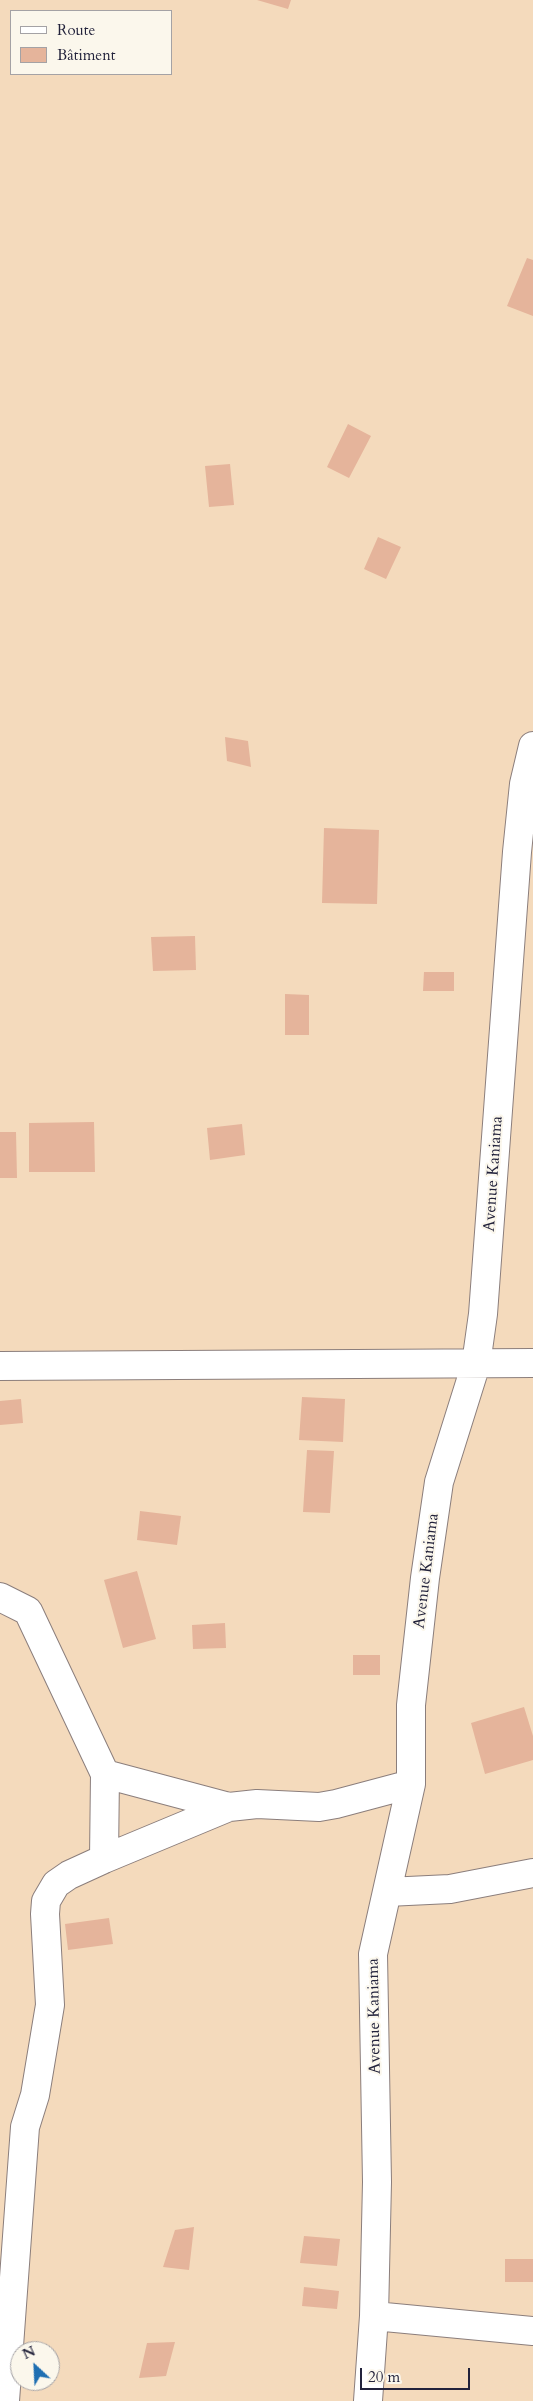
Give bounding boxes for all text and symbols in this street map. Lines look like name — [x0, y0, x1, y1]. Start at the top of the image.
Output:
legend — [10, 10, 172, 75]
text: Route — [57, 20, 95, 40]
text: Bâtiment — [57, 45, 115, 65]
street label: Avenue Kaniama — [480, 1115, 508, 1233]
street label: Avenue Kaniama — [410, 1512, 444, 1630]
street label: Avenue Kaniama — [364, 1958, 386, 2074]
north arrow — [10, 2341, 60, 2391]
text: N — [19, 2342, 38, 2364]
scale bar — [363, 2358, 473, 2390]
text: 20 m — [368, 2367, 400, 2387]

